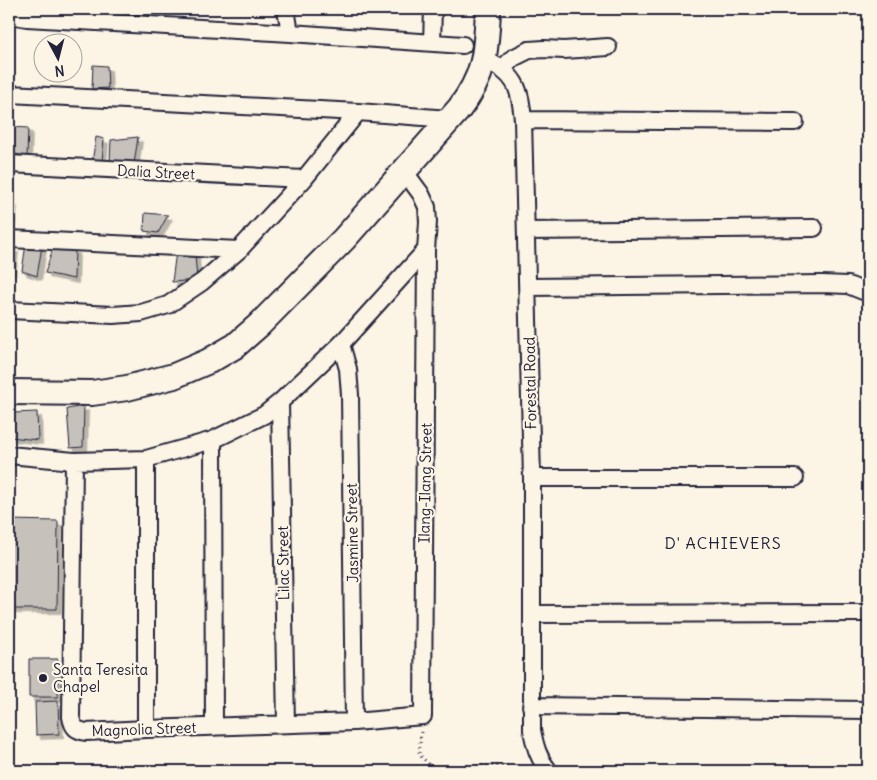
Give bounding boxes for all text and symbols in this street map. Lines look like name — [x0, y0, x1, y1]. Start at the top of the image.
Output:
north arrow — [32, 32, 82, 82]
text: N — [54, 61, 65, 80]
street label: Dalia Street — [117, 160, 195, 184]
street label: Forestal Road — [520, 336, 540, 429]
street label: Ilang-Ilang Street — [414, 423, 436, 543]
street label: Jasmine Street — [342, 483, 362, 583]
street label: Lilac Street — [273, 526, 293, 600]
district label: D' ACHIEVERS — [664, 533, 782, 553]
place label: Santa Teresita Chapel — [53, 660, 149, 696]
marker: Santa Teresita Chapel — [37, 672, 49, 684]
street label: Magnolia Street — [91, 718, 197, 740]

